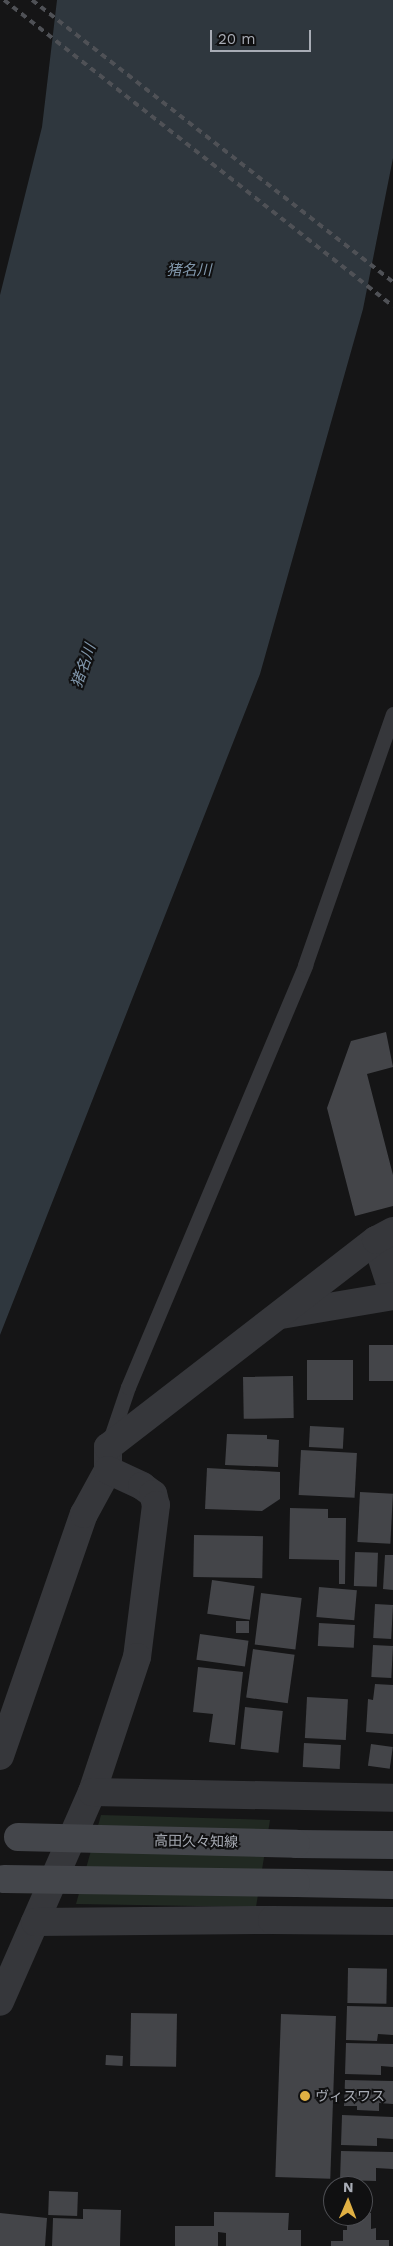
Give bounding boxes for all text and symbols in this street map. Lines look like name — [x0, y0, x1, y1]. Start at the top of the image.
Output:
scale bar — [213, 20, 314, 52]
text: 20 m — [218, 30, 256, 48]
water label: 猪名川 — [167, 262, 211, 280]
water label: 猪名川 — [68, 642, 100, 690]
street label: 高田久々知線 — [154, 1832, 238, 1850]
place label: ヴィスワス — [315, 2088, 385, 2104]
marker: ヴィスワス — [299, 2090, 311, 2102]
north arrow — [323, 2176, 373, 2226]
text: N — [343, 2179, 354, 2195]

